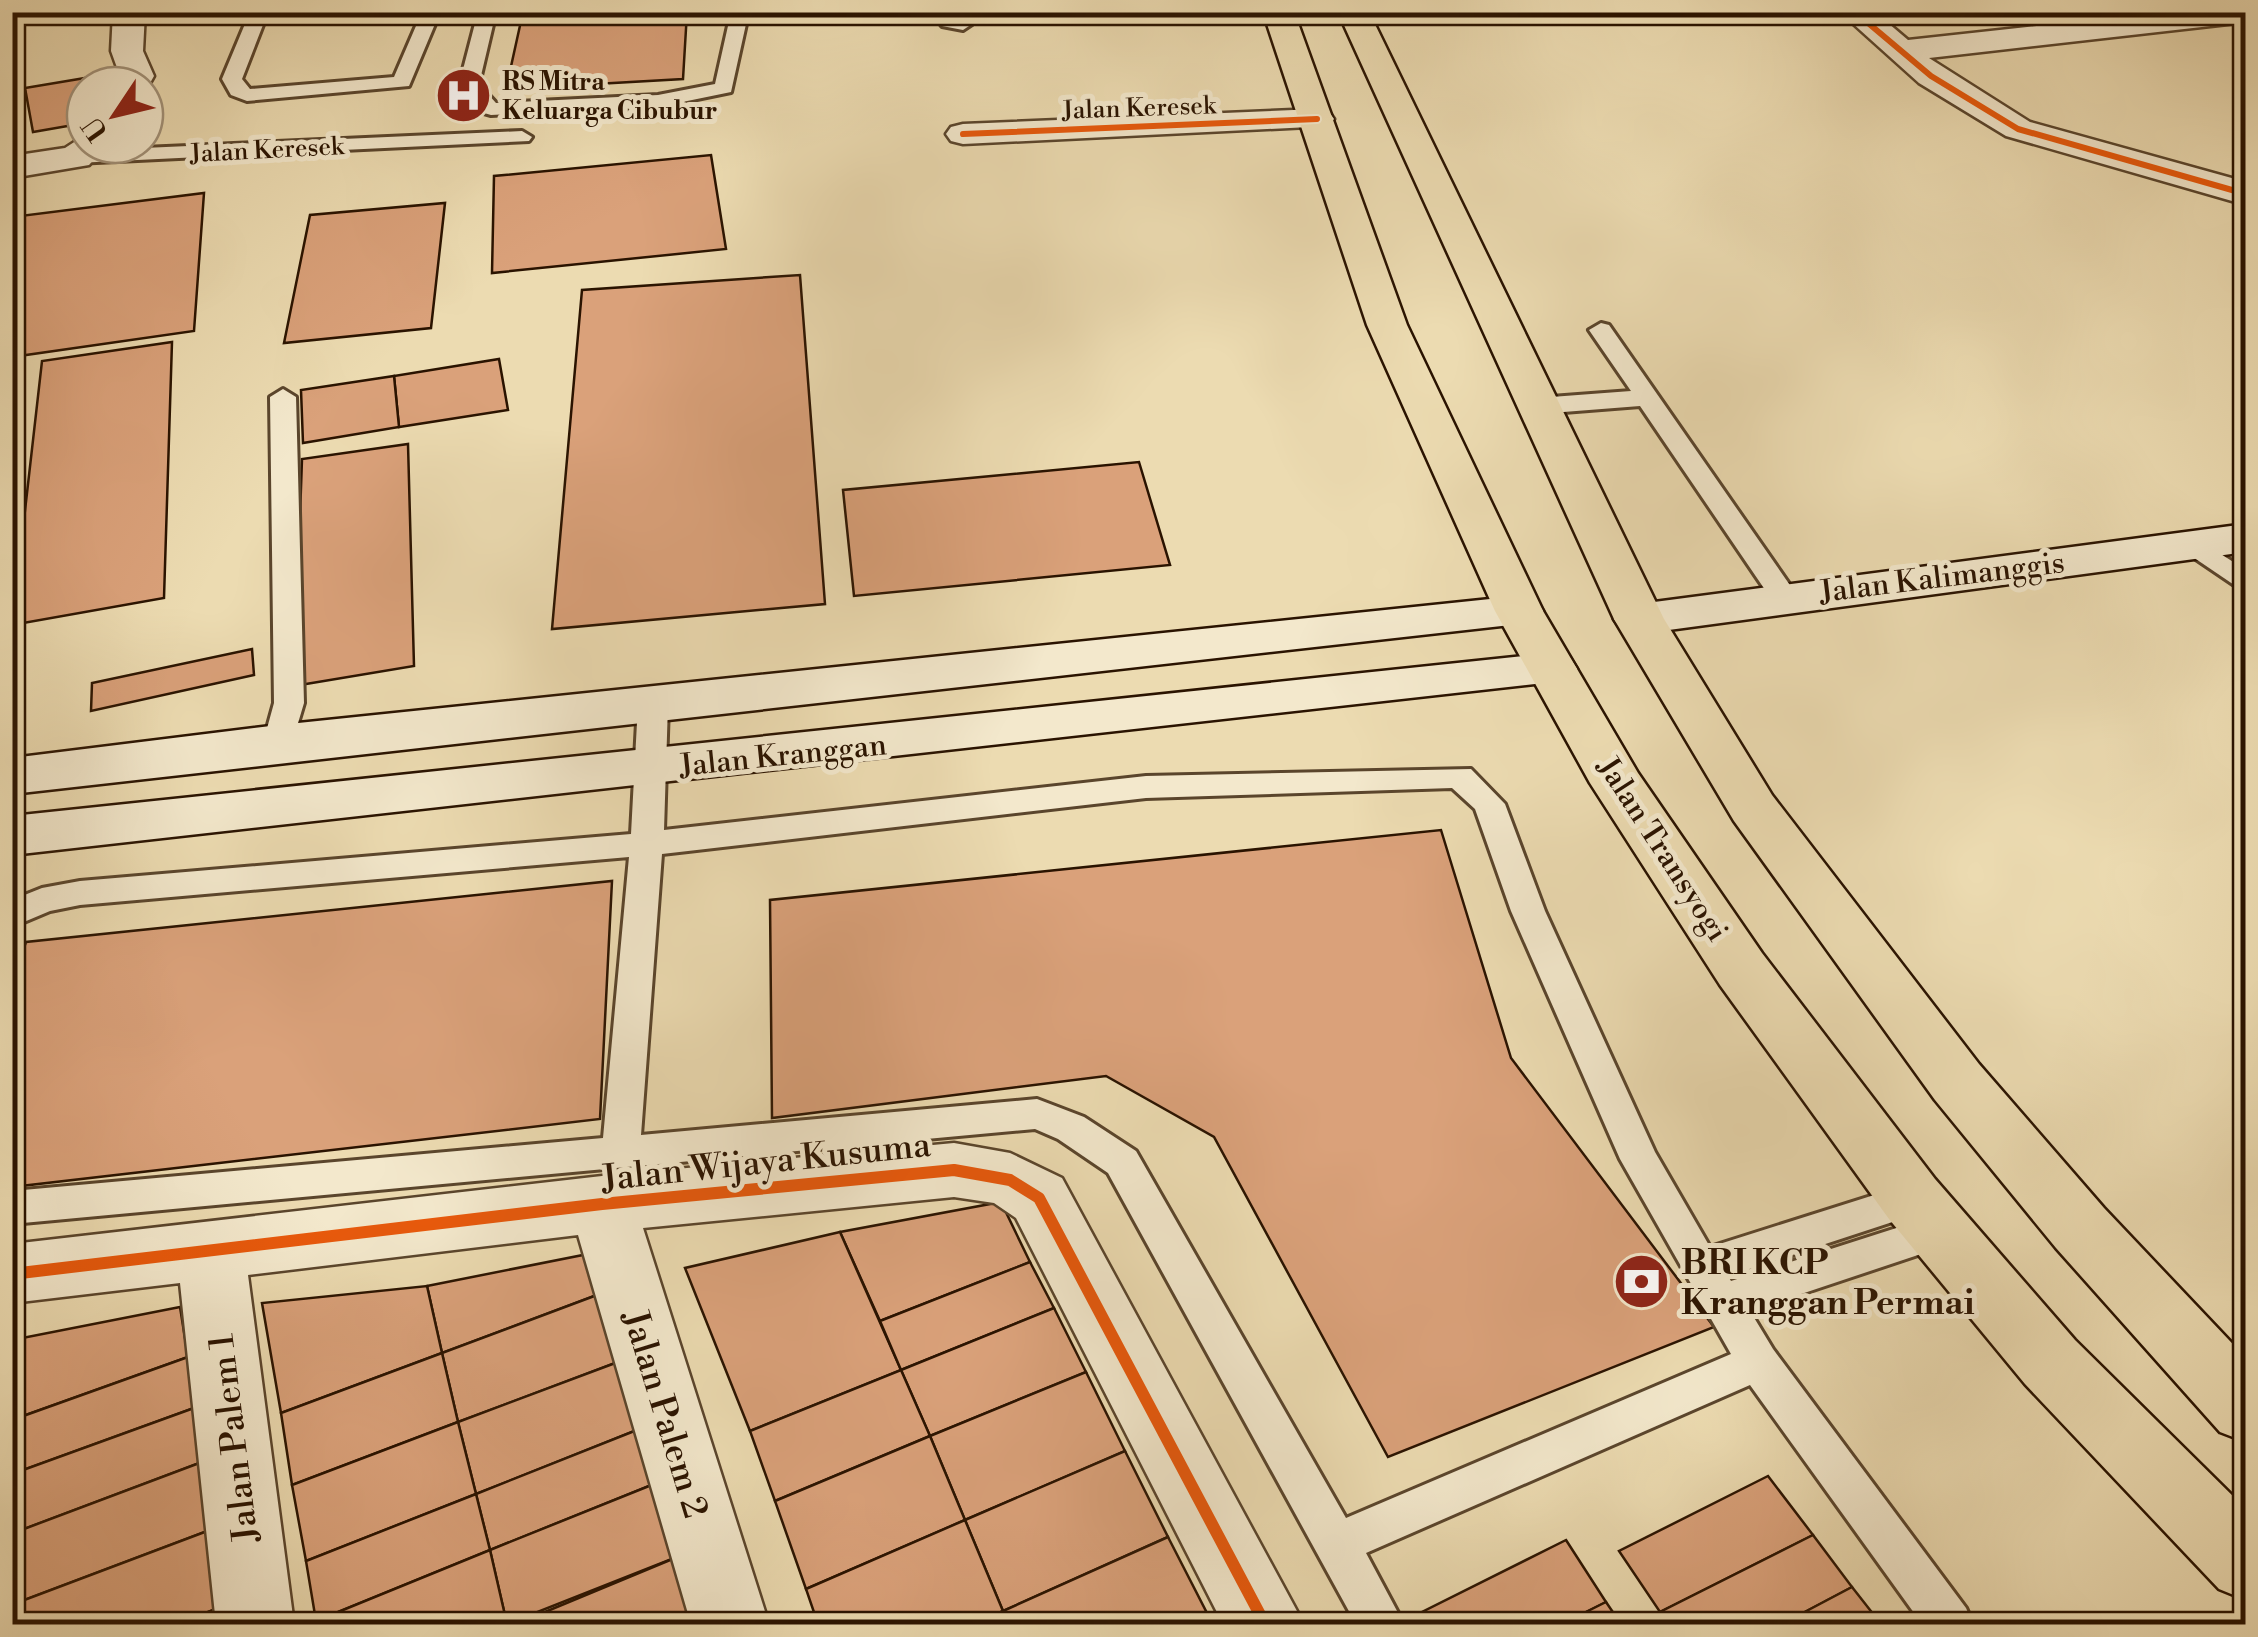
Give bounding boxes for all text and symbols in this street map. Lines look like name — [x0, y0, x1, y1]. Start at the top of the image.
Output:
north arrow — [65, 65, 165, 165]
hospital icon: RS Mitra Keluarga Cibubur — [433, 65, 493, 125]
place label: RS Mitra Keluarga Cibubur — [502, 67, 717, 127]
street label: Jalan Keresek — [1061, 90, 1218, 127]
text: U — [75, 109, 116, 147]
street label: Jalan Keresek — [188, 131, 347, 170]
street label: Jalan Kalimanggis — [1816, 544, 2067, 612]
street label: Jalan Kranggan — [677, 726, 889, 786]
street label: Jalan Transyogi — [1588, 750, 1736, 949]
street label: Jalan Wijaya Kusuma — [598, 1124, 933, 1201]
place label: BRI KCP Kranggan Permai — [1681, 1242, 1975, 1325]
bank icon: BRI KCP Kranggan Permai — [1612, 1252, 1672, 1312]
street label: Jalan Palem 2 — [612, 1304, 716, 1523]
street label: Jalan Palem 1 — [200, 1331, 269, 1546]

